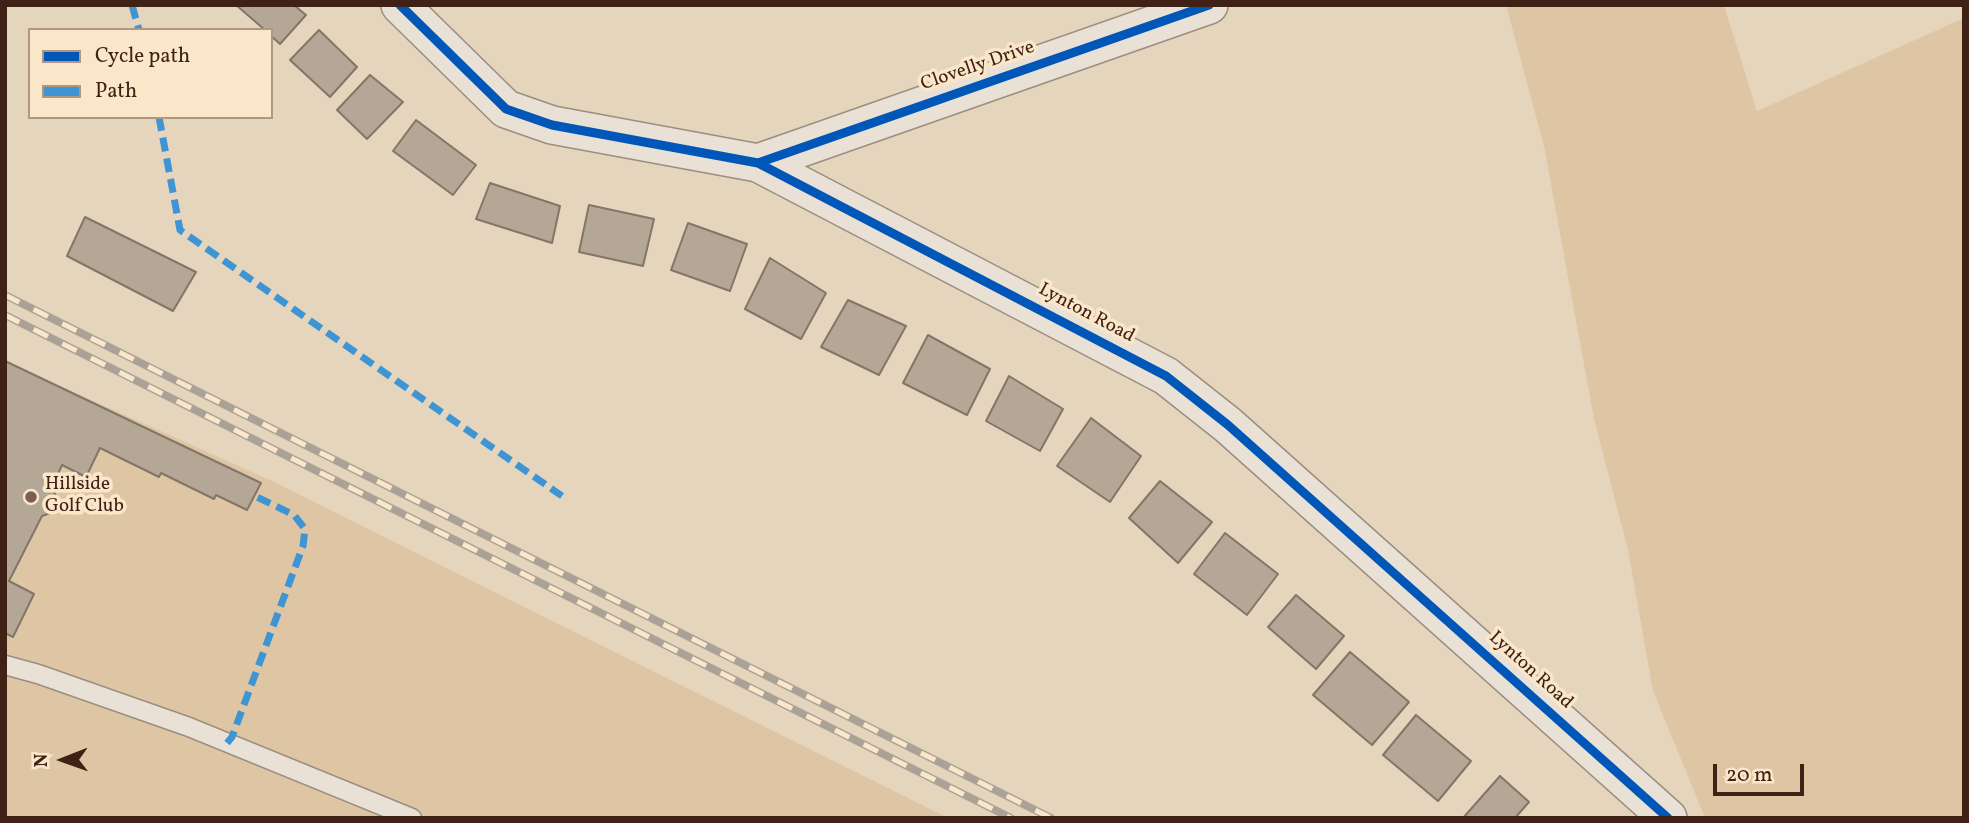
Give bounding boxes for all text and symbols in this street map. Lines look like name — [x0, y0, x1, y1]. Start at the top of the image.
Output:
legend — [28, 28, 273, 119]
street label: Clovelly Drive — [918, 37, 1038, 97]
text: Cycle path — [95, 42, 190, 71]
text: Path — [95, 77, 137, 106]
street label: Lynton Road — [1034, 279, 1138, 349]
place label: Hillside Golf Club — [45, 475, 124, 519]
marker: Hillside Golf Club — [23, 489, 39, 505]
street label: Lynton Road — [1483, 627, 1577, 715]
north arrow — [28, 725, 98, 795]
scale bar — [1717, 750, 1808, 794]
text: N — [29, 753, 55, 767]
text: 20 m — [1726, 761, 1772, 790]

